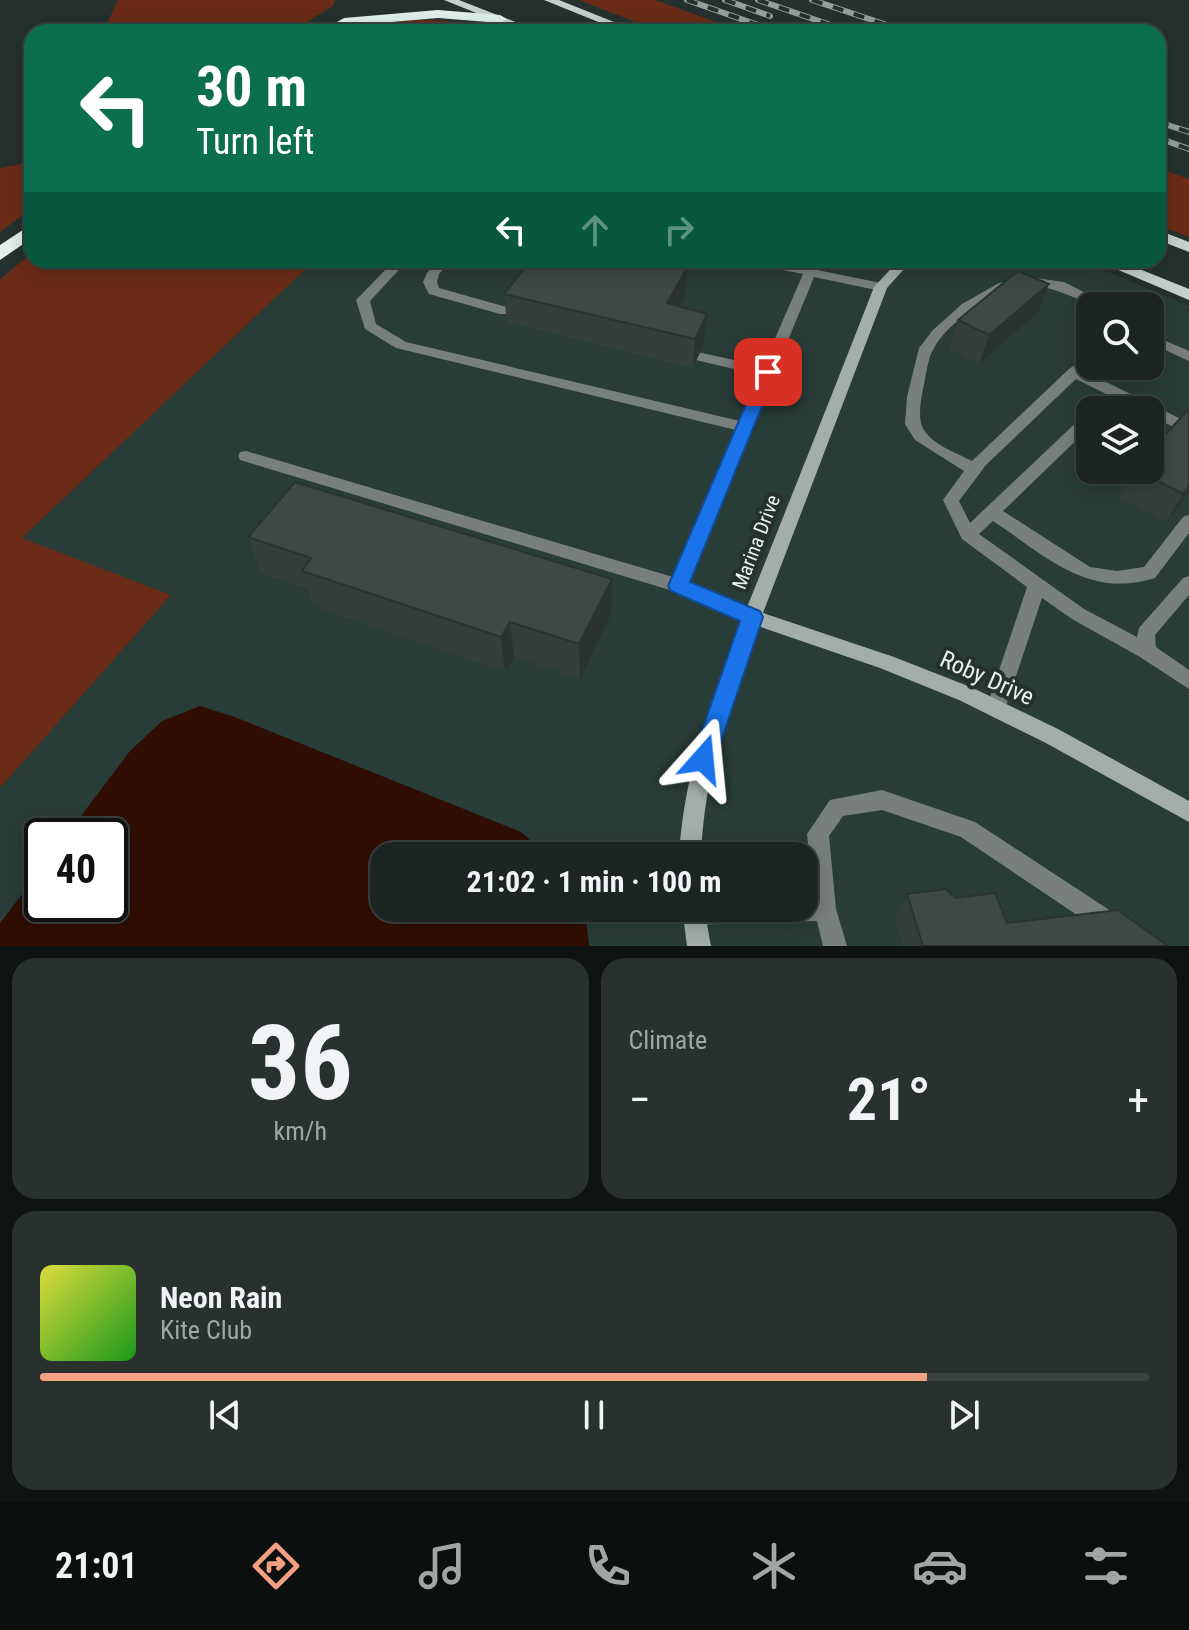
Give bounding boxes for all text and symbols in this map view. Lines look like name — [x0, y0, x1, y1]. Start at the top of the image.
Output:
text: 30 m — [196, 54, 307, 120]
icon: left — [64, 56, 168, 160]
text: Turn left — [196, 121, 314, 163]
icon: left — [489, 208, 533, 252]
icon: ahead — [573, 208, 617, 252]
icon: right — [657, 208, 701, 252]
map controls — [1076, 292, 1164, 484]
button: search — [1076, 292, 1164, 380]
pin — [734, 338, 802, 406]
icon: arrive — [746, 350, 790, 394]
button: layers — [1076, 396, 1164, 484]
street label: Marina Drive — [727, 491, 785, 593]
street label: Roby Drive — [936, 645, 1038, 711]
position arrow — [661, 717, 745, 801]
speed limit sign: 40 — [24, 818, 128, 922]
text: 21:02 · 1 min · 100 m — [467, 864, 721, 899]
text: 36 — [248, 1003, 353, 1124]
text: Climate — [629, 1025, 707, 1055]
text: 21° — [847, 1064, 931, 1135]
text: − — [629, 1074, 651, 1126]
text: + — [1127, 1074, 1149, 1126]
text: km/h — [274, 1116, 327, 1146]
text: Neon Rain — [160, 1280, 282, 1315]
text: Kite Club — [160, 1315, 252, 1345]
icon: previous — [203, 1393, 247, 1437]
icon: pause — [572, 1393, 616, 1437]
icon: next — [942, 1393, 986, 1437]
icon: directions — [248, 1538, 304, 1594]
icon: music — [414, 1538, 470, 1594]
icon: phone — [580, 1538, 636, 1594]
icon: climate — [746, 1538, 802, 1594]
icon: car — [912, 1538, 968, 1594]
icon: filters — [1078, 1538, 1134, 1594]
text: 21:01 — [55, 1545, 138, 1587]

